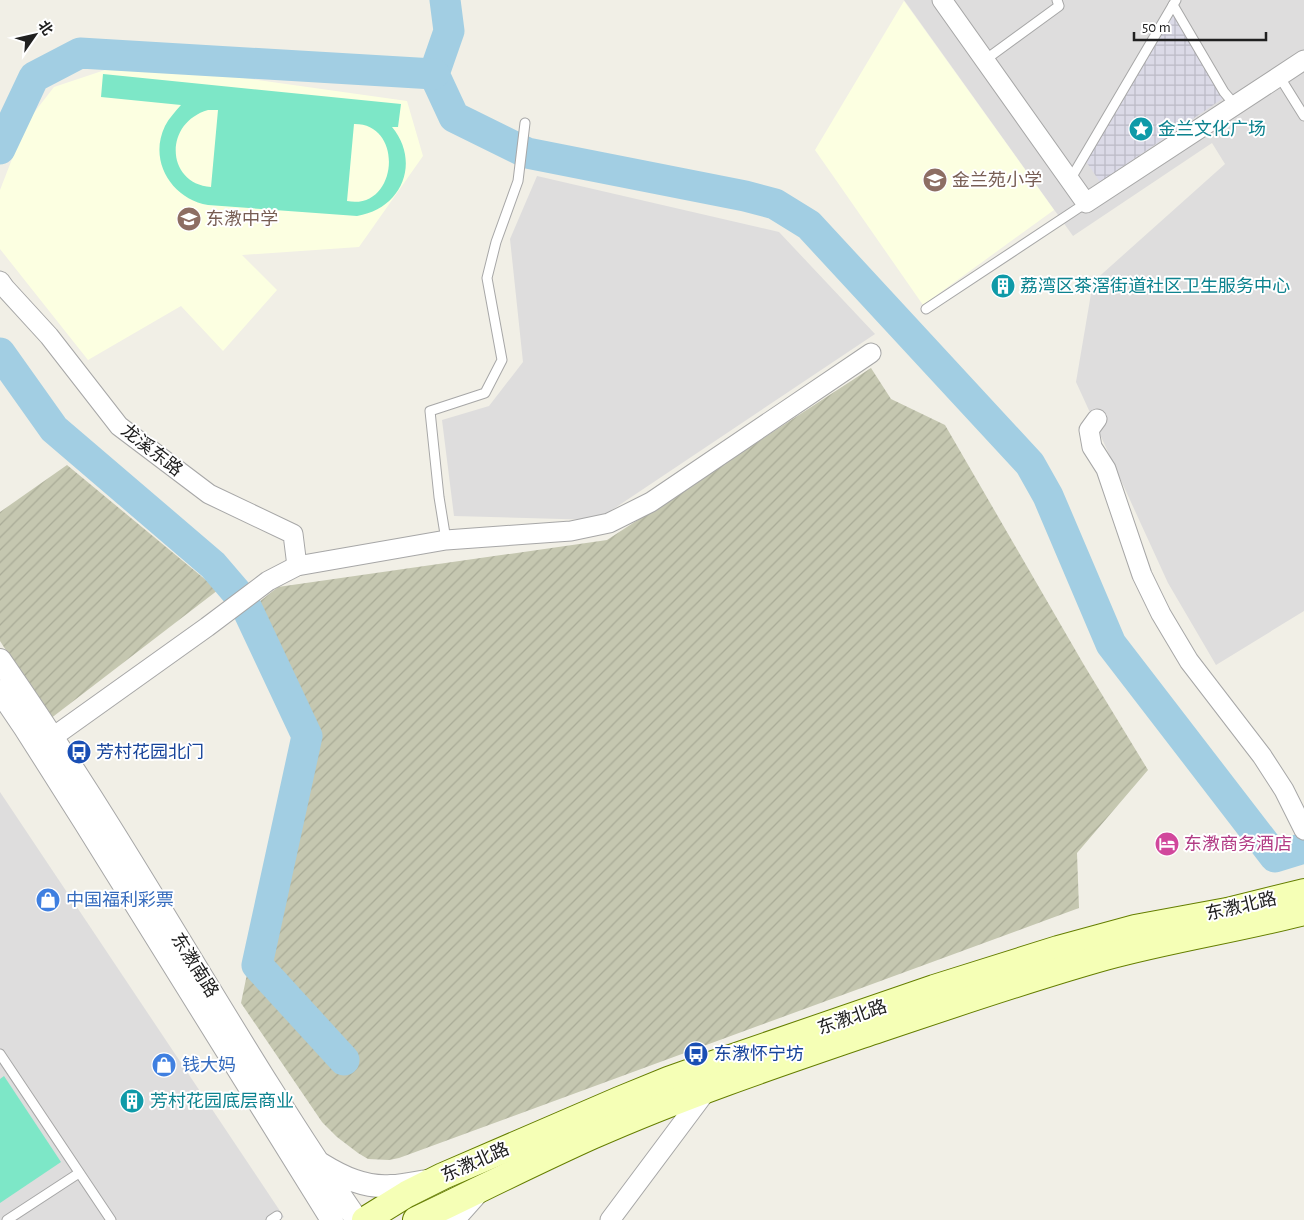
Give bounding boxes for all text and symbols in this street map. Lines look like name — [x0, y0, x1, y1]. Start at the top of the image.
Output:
north arrow — [10, 10, 60, 60]
scale bar — [1134, 10, 1266, 42]
text: 北 — [35, 18, 55, 38]
text: 50 m — [1142, 20, 1171, 35]
place icon: 金兰文化广场 — [1128, 116, 1154, 142]
place label: 金兰文化广场 — [1158, 119, 1266, 139]
school or university icon: 金兰苑小学 — [922, 167, 948, 193]
place label: 金兰苑小学 — [952, 170, 1042, 190]
school or university icon: 东漖中学 — [176, 206, 202, 232]
place label: 东漖中学 — [206, 209, 278, 229]
building icon: 荔湾区茶滘街道社区卫生服务中心 — [990, 273, 1016, 299]
place label: 荔湾区茶滘街道社区卫生服务中心 — [1020, 276, 1290, 296]
street label: 龙溪东路 — [117, 420, 187, 480]
bus stop icon: 芳村花园北门 — [66, 739, 92, 765]
place label: 芳村花园北门 — [96, 742, 204, 762]
hotel icon: 东漖商务酒店 — [1154, 831, 1180, 857]
place label: 东漖商务酒店 — [1184, 834, 1292, 854]
shop icon: 中国福利彩票 — [35, 887, 61, 913]
street label: 东漖北路 — [1204, 888, 1278, 924]
place label: 中国福利彩票 — [66, 890, 174, 910]
street label: 东漖南路 — [167, 929, 223, 1001]
street label: 东漖北路 — [815, 996, 889, 1038]
bus stop icon: 东漖怀宁坊 — [683, 1041, 709, 1067]
place label: 东漖怀宁坊 — [714, 1044, 804, 1064]
shop icon: 钱大妈 — [151, 1052, 177, 1078]
place label: 钱大妈 — [182, 1055, 236, 1075]
building icon: 芳村花园底层商业 — [119, 1088, 145, 1114]
place label: 芳村花园底层商业 — [150, 1091, 294, 1111]
street label: 东漖北路 — [438, 1138, 512, 1186]

